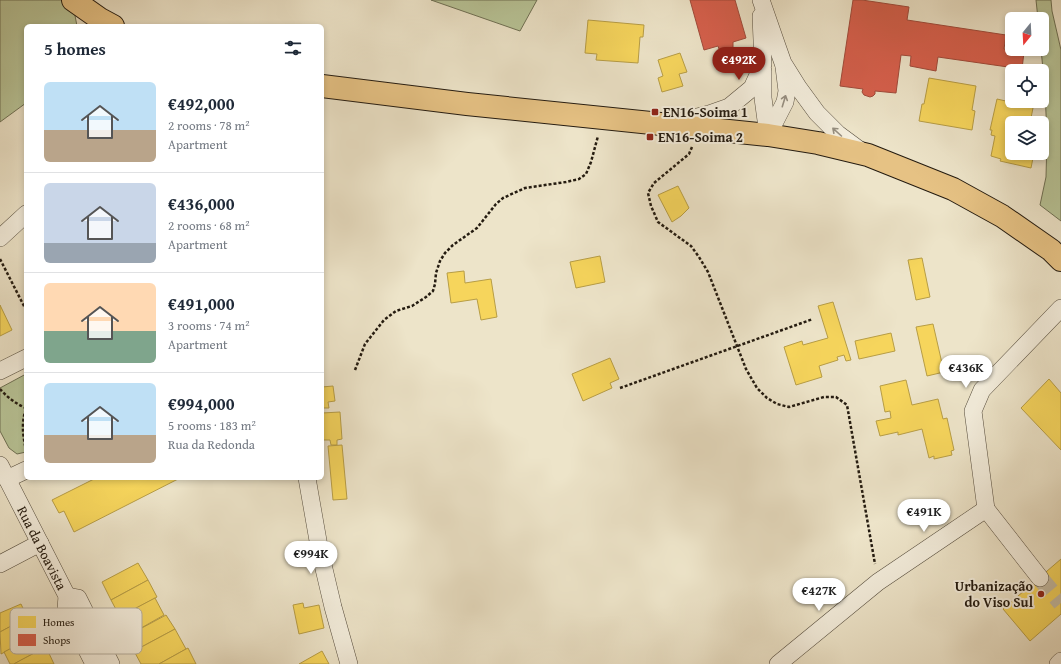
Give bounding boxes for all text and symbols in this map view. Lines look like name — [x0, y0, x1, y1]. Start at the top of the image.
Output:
north arrow — [1005, 12, 1049, 56]
map controls — [1005, 12, 1049, 160]
text: 5 homes — [44, 36, 106, 61]
icon: filters — [282, 37, 304, 59]
pin: €492K — [711, 47, 767, 81]
text: €492K — [721, 50, 757, 69]
button: locate — [1005, 64, 1049, 108]
text: €492,000 — [168, 91, 234, 116]
one-way arrow — [781, 94, 788, 107]
icon: home — [76, 98, 124, 146]
place label: EN16-Soima 1 — [663, 102, 748, 122]
marker: EN16-Soima 1 — [650, 107, 660, 117]
text: 2 rooms · 78 m² — [168, 116, 250, 135]
button: layers — [1005, 116, 1049, 160]
place label: EN16-Soima 2 — [658, 127, 743, 147]
one-way arrow — [832, 128, 842, 137]
marker: EN16-Soima 2 — [645, 132, 655, 142]
text: Apartment — [168, 135, 228, 154]
text: €436,000 — [168, 191, 234, 216]
icon: home — [76, 199, 124, 247]
text: 2 rooms · 68 m² — [168, 216, 250, 235]
text: Apartment — [168, 235, 228, 254]
text: €491,000 — [168, 291, 234, 316]
icon: home — [76, 299, 124, 347]
text: 3 rooms · 74 m² — [168, 316, 250, 335]
text: Apartment — [168, 335, 228, 354]
pin: €436K — [938, 355, 994, 389]
text: €436K — [948, 358, 984, 377]
text: €994,000 — [168, 391, 234, 416]
icon: home — [76, 399, 124, 447]
text: 5 rooms · 183 m² — [168, 416, 256, 435]
text: Rua da Redonda — [168, 435, 255, 454]
pin: €491K — [896, 499, 952, 533]
street label: Rua da Boavista — [12, 502, 72, 594]
text: €491K — [906, 502, 942, 521]
pin: €994K — [283, 541, 339, 575]
text: €994K — [293, 544, 329, 563]
place label: Urbanização do Viso Sul — [955, 576, 1034, 612]
pin: €427K — [791, 578, 847, 612]
text: €427K — [801, 581, 837, 600]
marker: Urbanização do Viso Sul — [1036, 589, 1046, 599]
legend — [10, 608, 142, 654]
text: Homes — [43, 614, 74, 630]
text: Shops — [43, 632, 70, 648]

